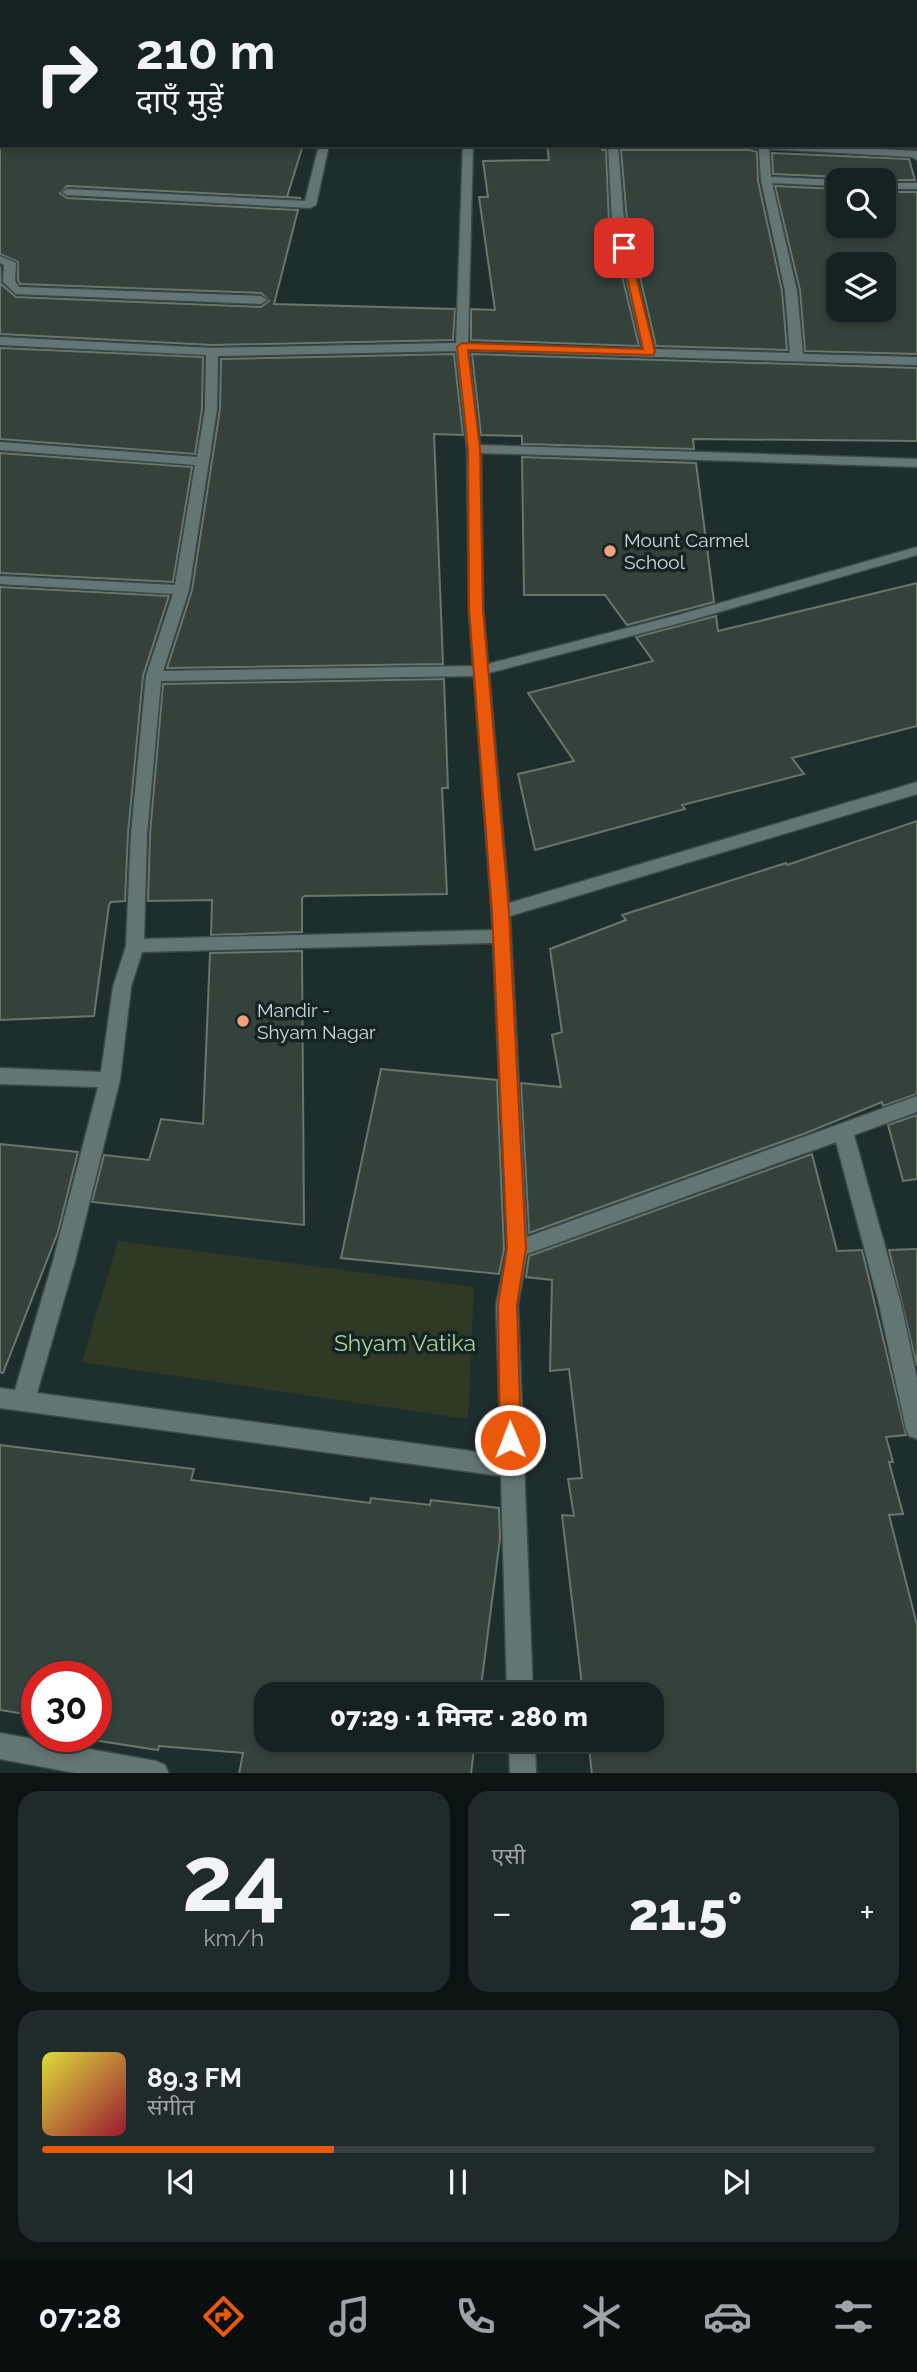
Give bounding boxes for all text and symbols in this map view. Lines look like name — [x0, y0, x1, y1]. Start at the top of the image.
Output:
text: 210 m — [136, 23, 275, 80]
icon: right — [21, 28, 112, 119]
text: दाएँ मुड़ें — [136, 82, 223, 119]
map controls — [826, 168, 896, 322]
button: search — [826, 168, 896, 238]
pin — [594, 218, 654, 278]
icon: arrive — [605, 229, 643, 267]
button: layers — [826, 252, 896, 322]
place label: Mount Carmel School — [624, 529, 750, 573]
marker: Mount Carmel School — [602, 543, 618, 559]
place label: Mandir - Shyam Nagar — [257, 999, 376, 1043]
marker: Mandir - Shyam Nagar — [235, 1013, 251, 1029]
park label: Shyam Vatika — [334, 1329, 476, 1356]
position arrow — [473, 1403, 547, 1477]
speed limit sign: 30 — [21, 1661, 112, 1752]
text: 07:29 · 1 मिनट · 280 m — [330, 1702, 588, 1732]
text: 24 — [182, 1825, 285, 1932]
text: एसी — [492, 1842, 526, 1869]
text: 21.5° — [629, 1881, 742, 1942]
text: − — [492, 1890, 512, 1935]
text: + — [859, 1890, 875, 1935]
text: km/h — [203, 1924, 264, 1951]
text: 89.3 FM — [147, 2063, 242, 2093]
text: संगीत — [147, 2093, 195, 2120]
icon: previous — [162, 2163, 200, 2201]
icon: pause — [439, 2163, 477, 2201]
icon: next — [717, 2163, 755, 2201]
icon: directions — [199, 2292, 248, 2341]
icon: music — [325, 2292, 374, 2341]
icon: phone — [451, 2292, 500, 2341]
icon: climate — [577, 2292, 626, 2341]
icon: car — [703, 2292, 752, 2341]
icon: filters — [829, 2292, 878, 2341]
text: 07:28 — [39, 2298, 121, 2335]

